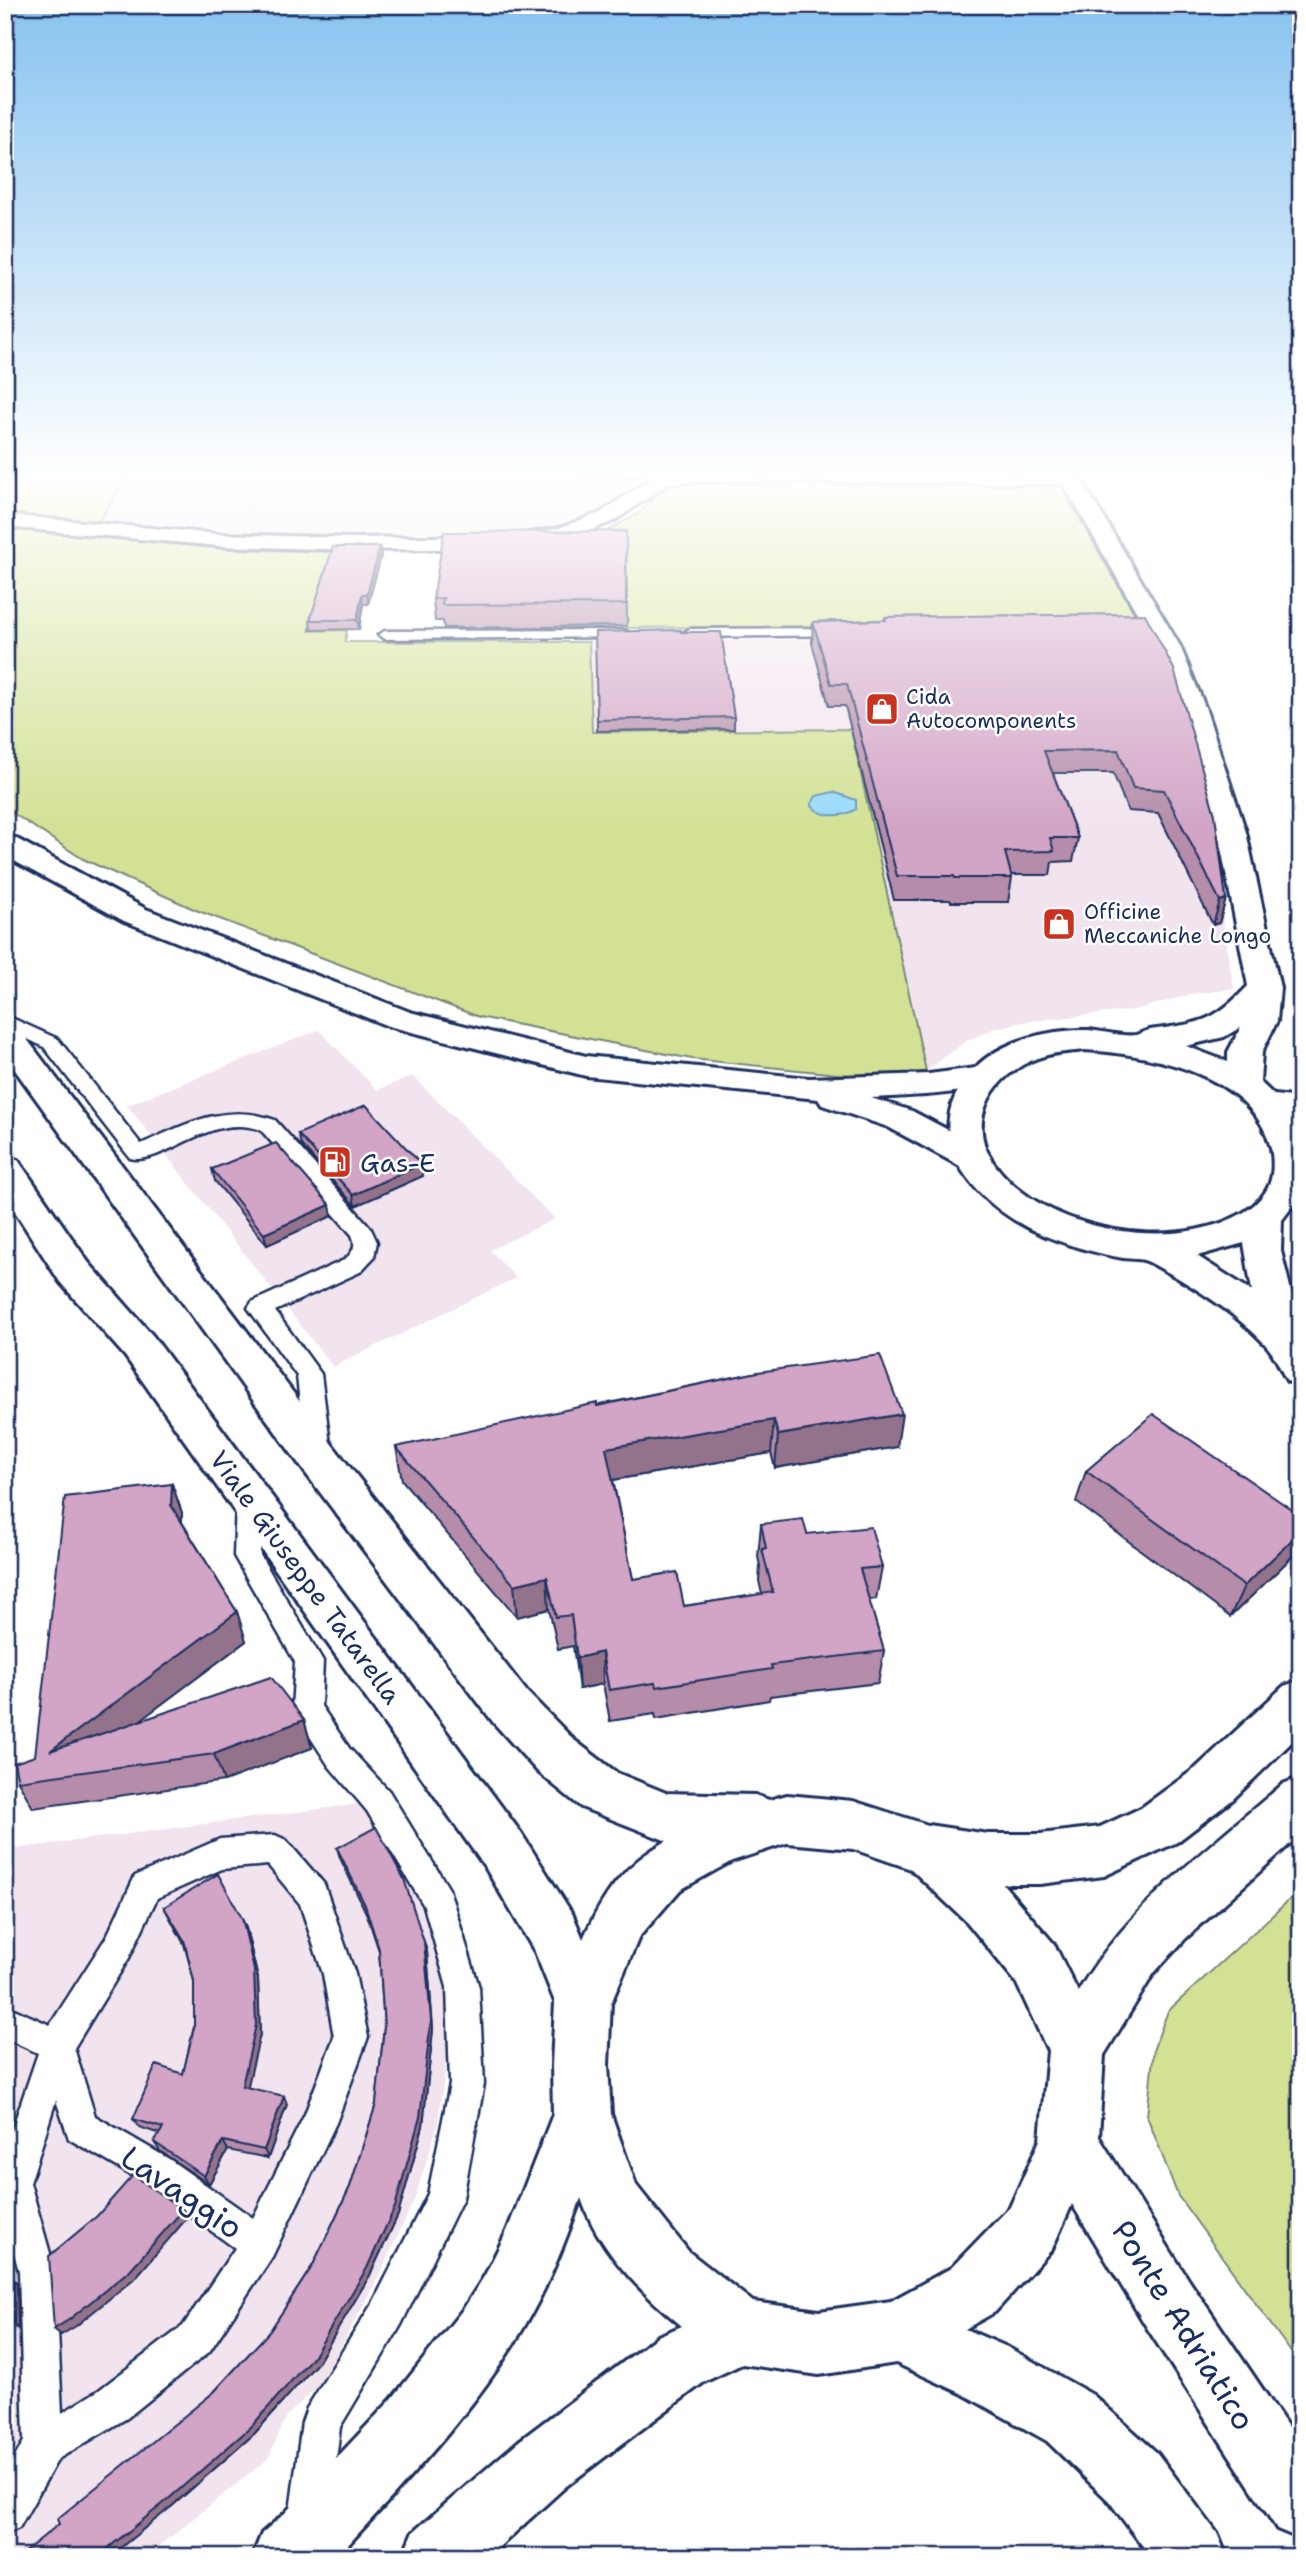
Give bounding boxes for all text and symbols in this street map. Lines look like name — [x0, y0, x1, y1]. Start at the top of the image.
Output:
place label: Cida Autocomponents — [906, 683, 1077, 735]
shop icon: Cida Autocomponents — [863, 690, 901, 728]
place label: Officine Meccaniche Longo — [1084, 898, 1271, 950]
shop icon: Officine Meccaniche Longo — [1040, 905, 1078, 943]
fuel station icon: Gas-E — [316, 1143, 354, 1181]
place label: Gas-E — [360, 1145, 435, 1180]
street label: Viale Giuseppe Tatarella — [202, 1443, 410, 1711]
street label: Lavaggio — [113, 2135, 251, 2249]
street label: Ponte Adriatico — [1102, 2212, 1266, 2438]

